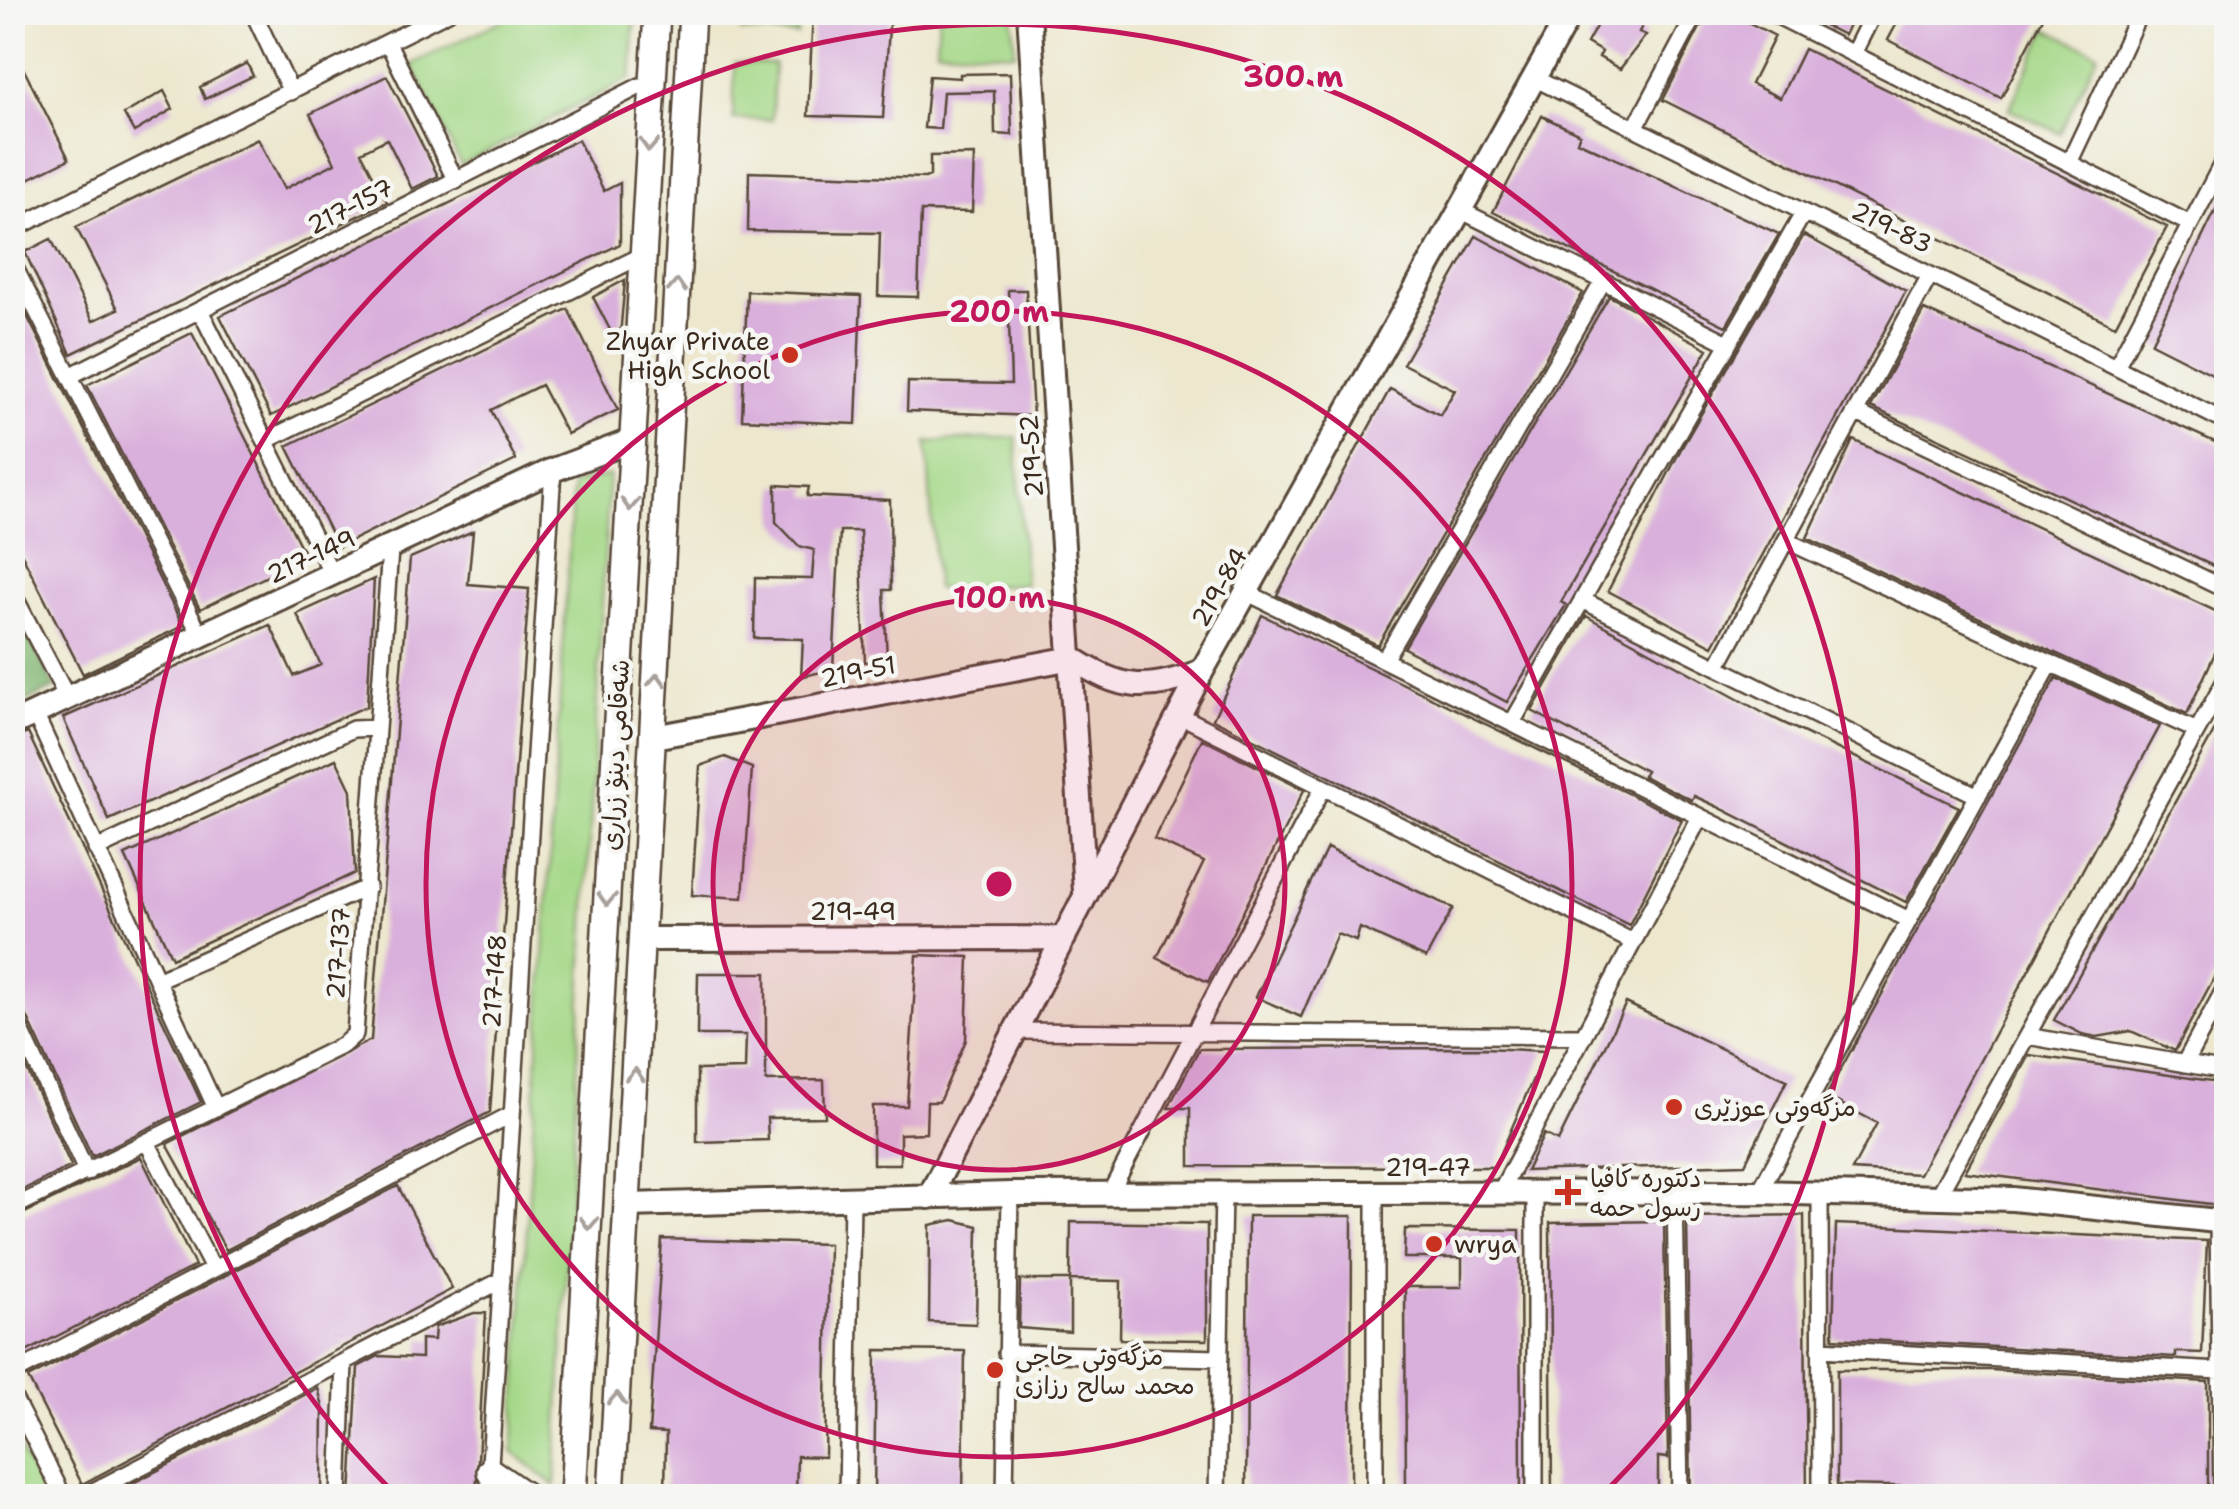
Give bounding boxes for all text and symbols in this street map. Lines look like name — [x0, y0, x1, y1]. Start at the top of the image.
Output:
text: 300 m — [1243, 56, 1343, 97]
one-way arrow — [639, 137, 660, 153]
street label: 217-157 — [301, 170, 399, 242]
street label: 219-83 — [1846, 193, 1938, 261]
one-way arrow — [667, 277, 688, 293]
text: 200 m — [949, 291, 1049, 332]
place label: Zhyar Private High School — [606, 324, 770, 387]
marker: Zhyar Private High School — [779, 344, 801, 366]
street label: 219-52 — [1011, 413, 1051, 499]
one-way arrow — [620, 497, 641, 513]
street label: 217-149 — [261, 521, 361, 591]
street label: 219-84 — [1183, 541, 1255, 633]
text: 100 m — [953, 577, 1045, 618]
street label: 219-51 — [817, 647, 899, 695]
street label: شەقامی دینۆ زراری — [593, 658, 637, 852]
one-way arrow — [646, 672, 667, 688]
centre of rings — [981, 866, 1017, 902]
one-way arrow — [597, 891, 618, 907]
street label: 219-49 — [810, 894, 896, 928]
street label: 217-137 — [318, 906, 358, 1000]
street label: 217-148 — [474, 933, 514, 1029]
one-way arrow — [624, 1066, 645, 1082]
place label: مزگه‌وتی عوزێری — [1694, 1090, 1856, 1124]
marker: مزگه‌وتی عوزێری — [1663, 1096, 1685, 1118]
street label: 219-47 — [1385, 1150, 1471, 1184]
place label: دکتورە کافیا رسول حمە — [1590, 1161, 1701, 1224]
marker: دکتورە کافیا رسول حمە — [1555, 1179, 1581, 1205]
one-way arrow — [579, 1216, 600, 1232]
place label: wrya — [1454, 1227, 1517, 1261]
marker: wrya — [1423, 1233, 1445, 1255]
place label: مزگەوتی حاجی محمد سالح رزازی — [1015, 1339, 1195, 1402]
marker: مزگەوتی حاجی محمد سالح رزازی — [984, 1359, 1006, 1381]
one-way arrow — [606, 1391, 627, 1407]

